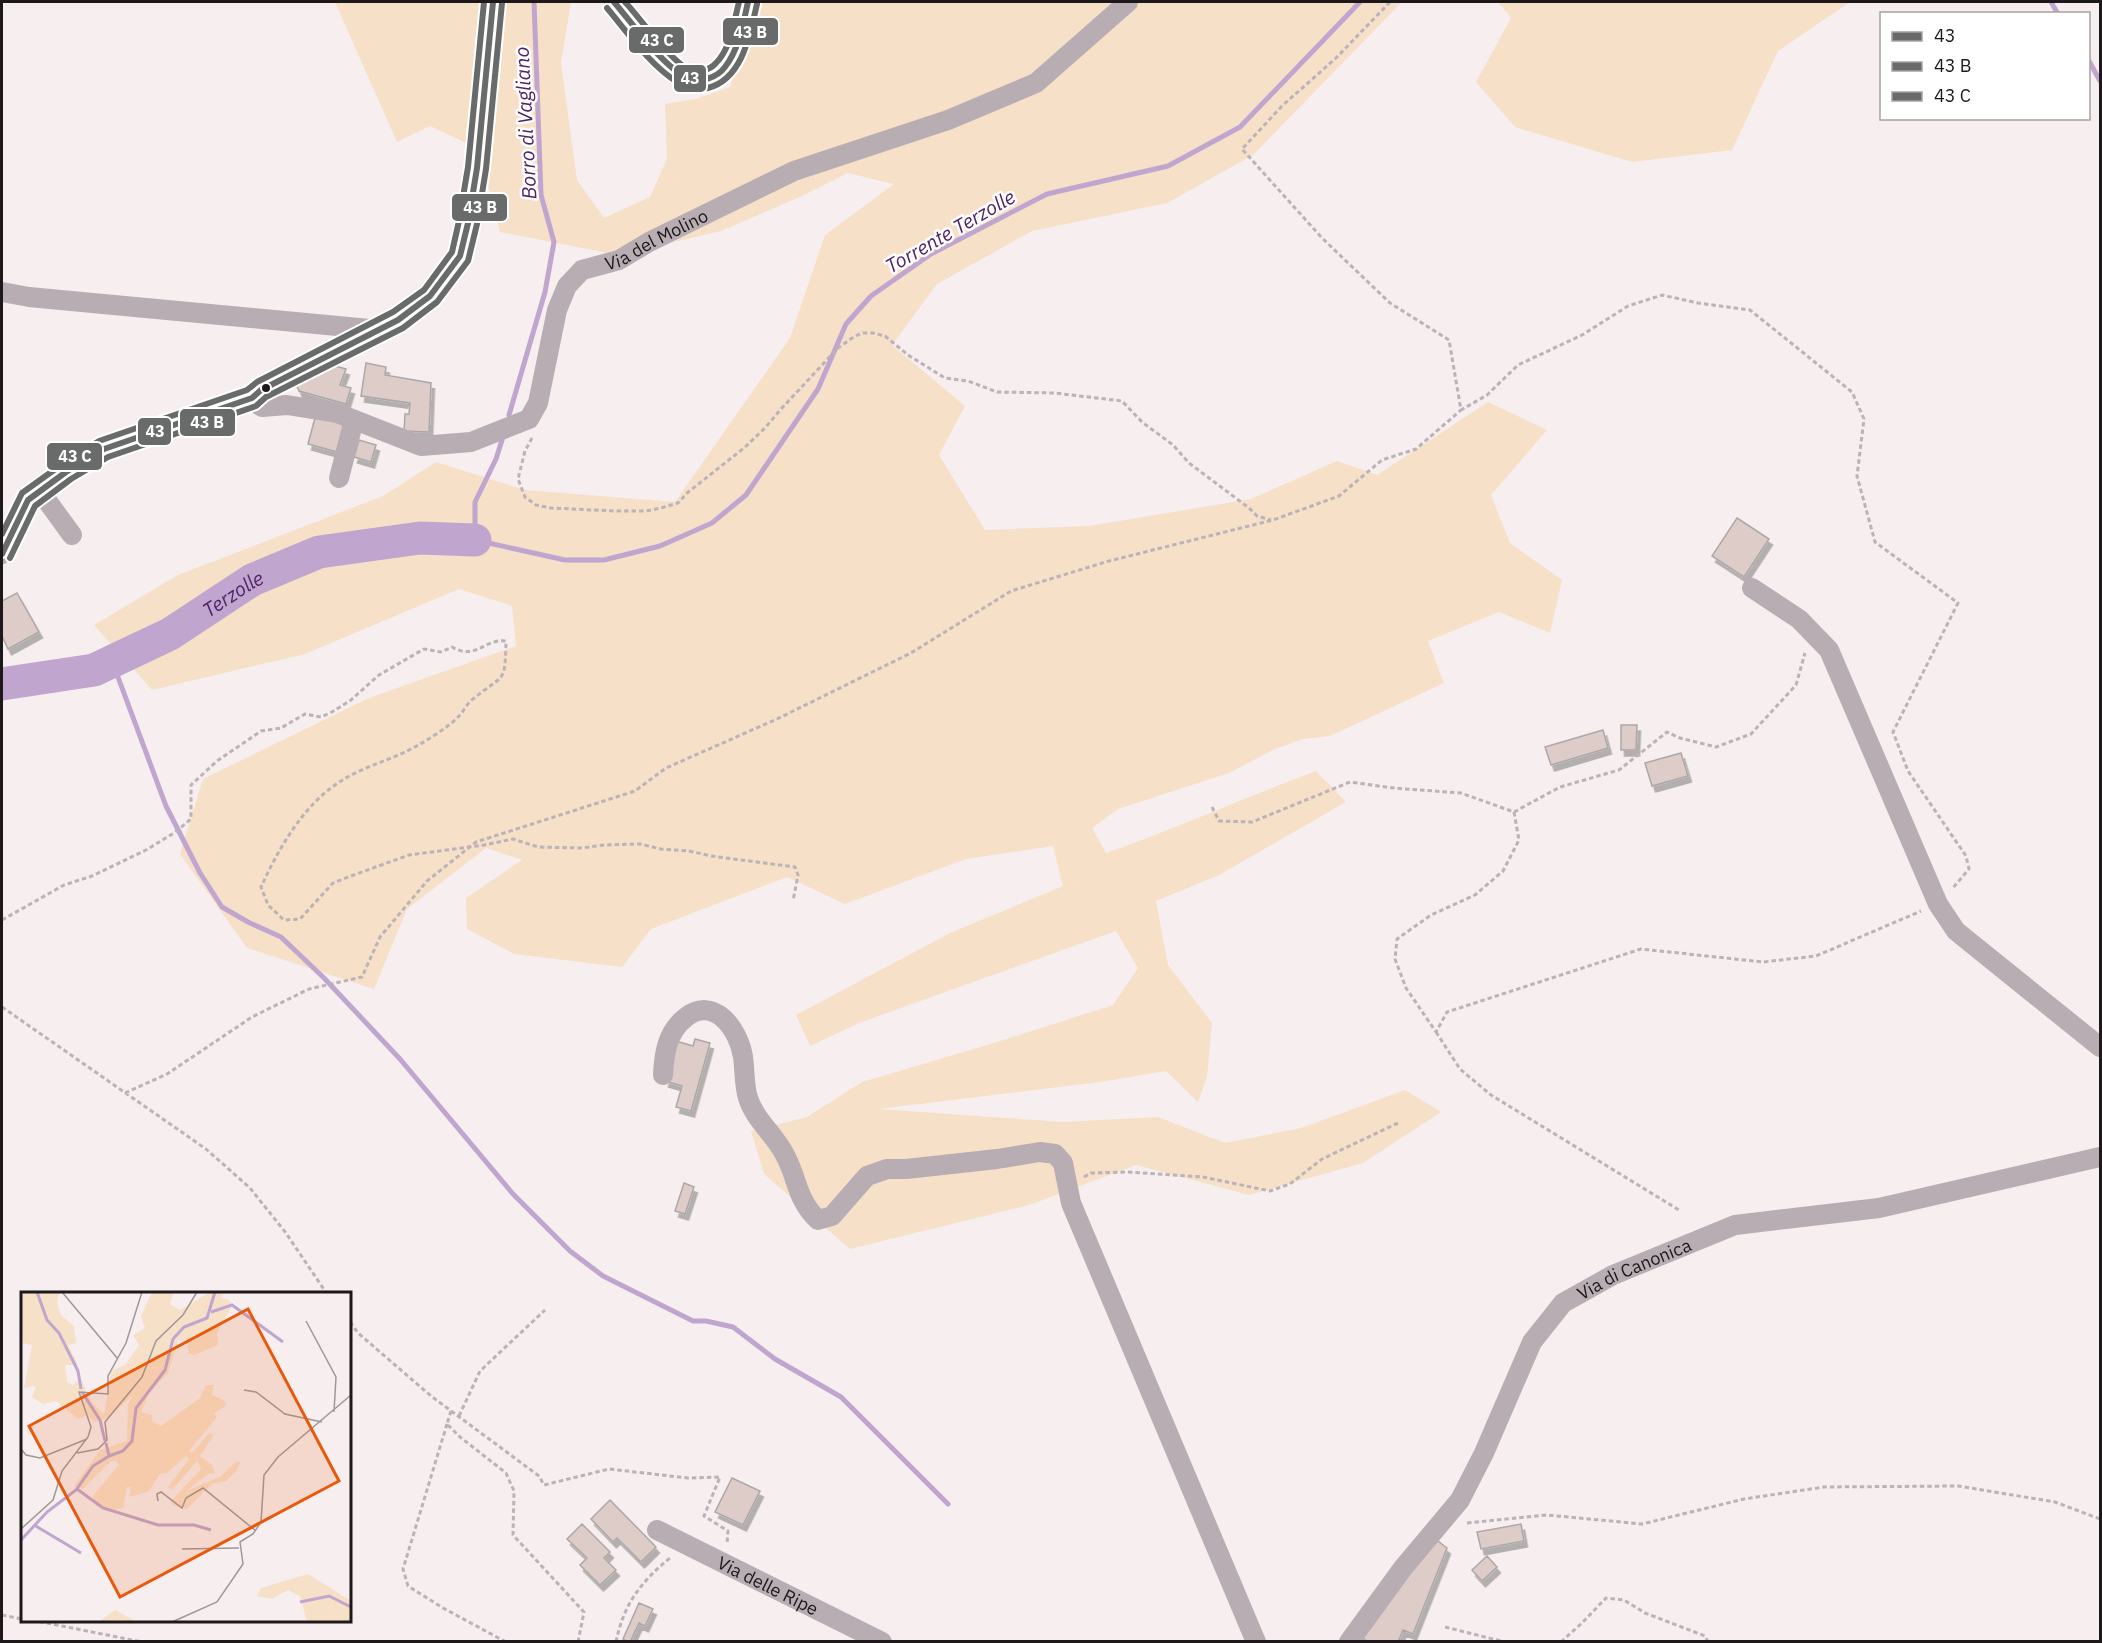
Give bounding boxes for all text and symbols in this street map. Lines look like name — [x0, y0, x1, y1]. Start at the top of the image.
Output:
legend — [1880, 12, 2090, 120]
line badge: 43 B — [722, 17, 779, 46]
text: 43 B — [733, 22, 767, 42]
text: 43 — [1934, 24, 1956, 47]
line badge: 43 C — [628, 26, 685, 54]
text: 43 C — [640, 30, 674, 50]
water label: Borro di Vagliano — [508, 46, 542, 200]
text: 43 B — [1934, 54, 1972, 77]
line badge: 43 — [673, 64, 707, 93]
text: 43 — [680, 68, 700, 88]
text: 43 C — [1934, 84, 1971, 107]
water label: Torrente Terzolle — [880, 183, 1020, 279]
line badge: 43 B — [451, 193, 508, 222]
text: 43 B — [463, 197, 497, 217]
street label: Via del Molino — [602, 204, 712, 275]
unlabelled marker — [260, 382, 272, 394]
line badge: 43 B — [179, 408, 236, 437]
text: 43 B — [190, 412, 224, 432]
line badge: 43 — [137, 417, 172, 446]
text: 43 — [145, 421, 165, 441]
line badge: 43 C — [46, 442, 103, 471]
text: 43 C — [58, 446, 92, 466]
water label: Terzolle — [197, 563, 267, 623]
street label: Via di Canonica — [1573, 1233, 1695, 1304]
inset map — [21, 1292, 351, 1622]
street label: Via delle Ripe — [714, 1550, 822, 1620]

